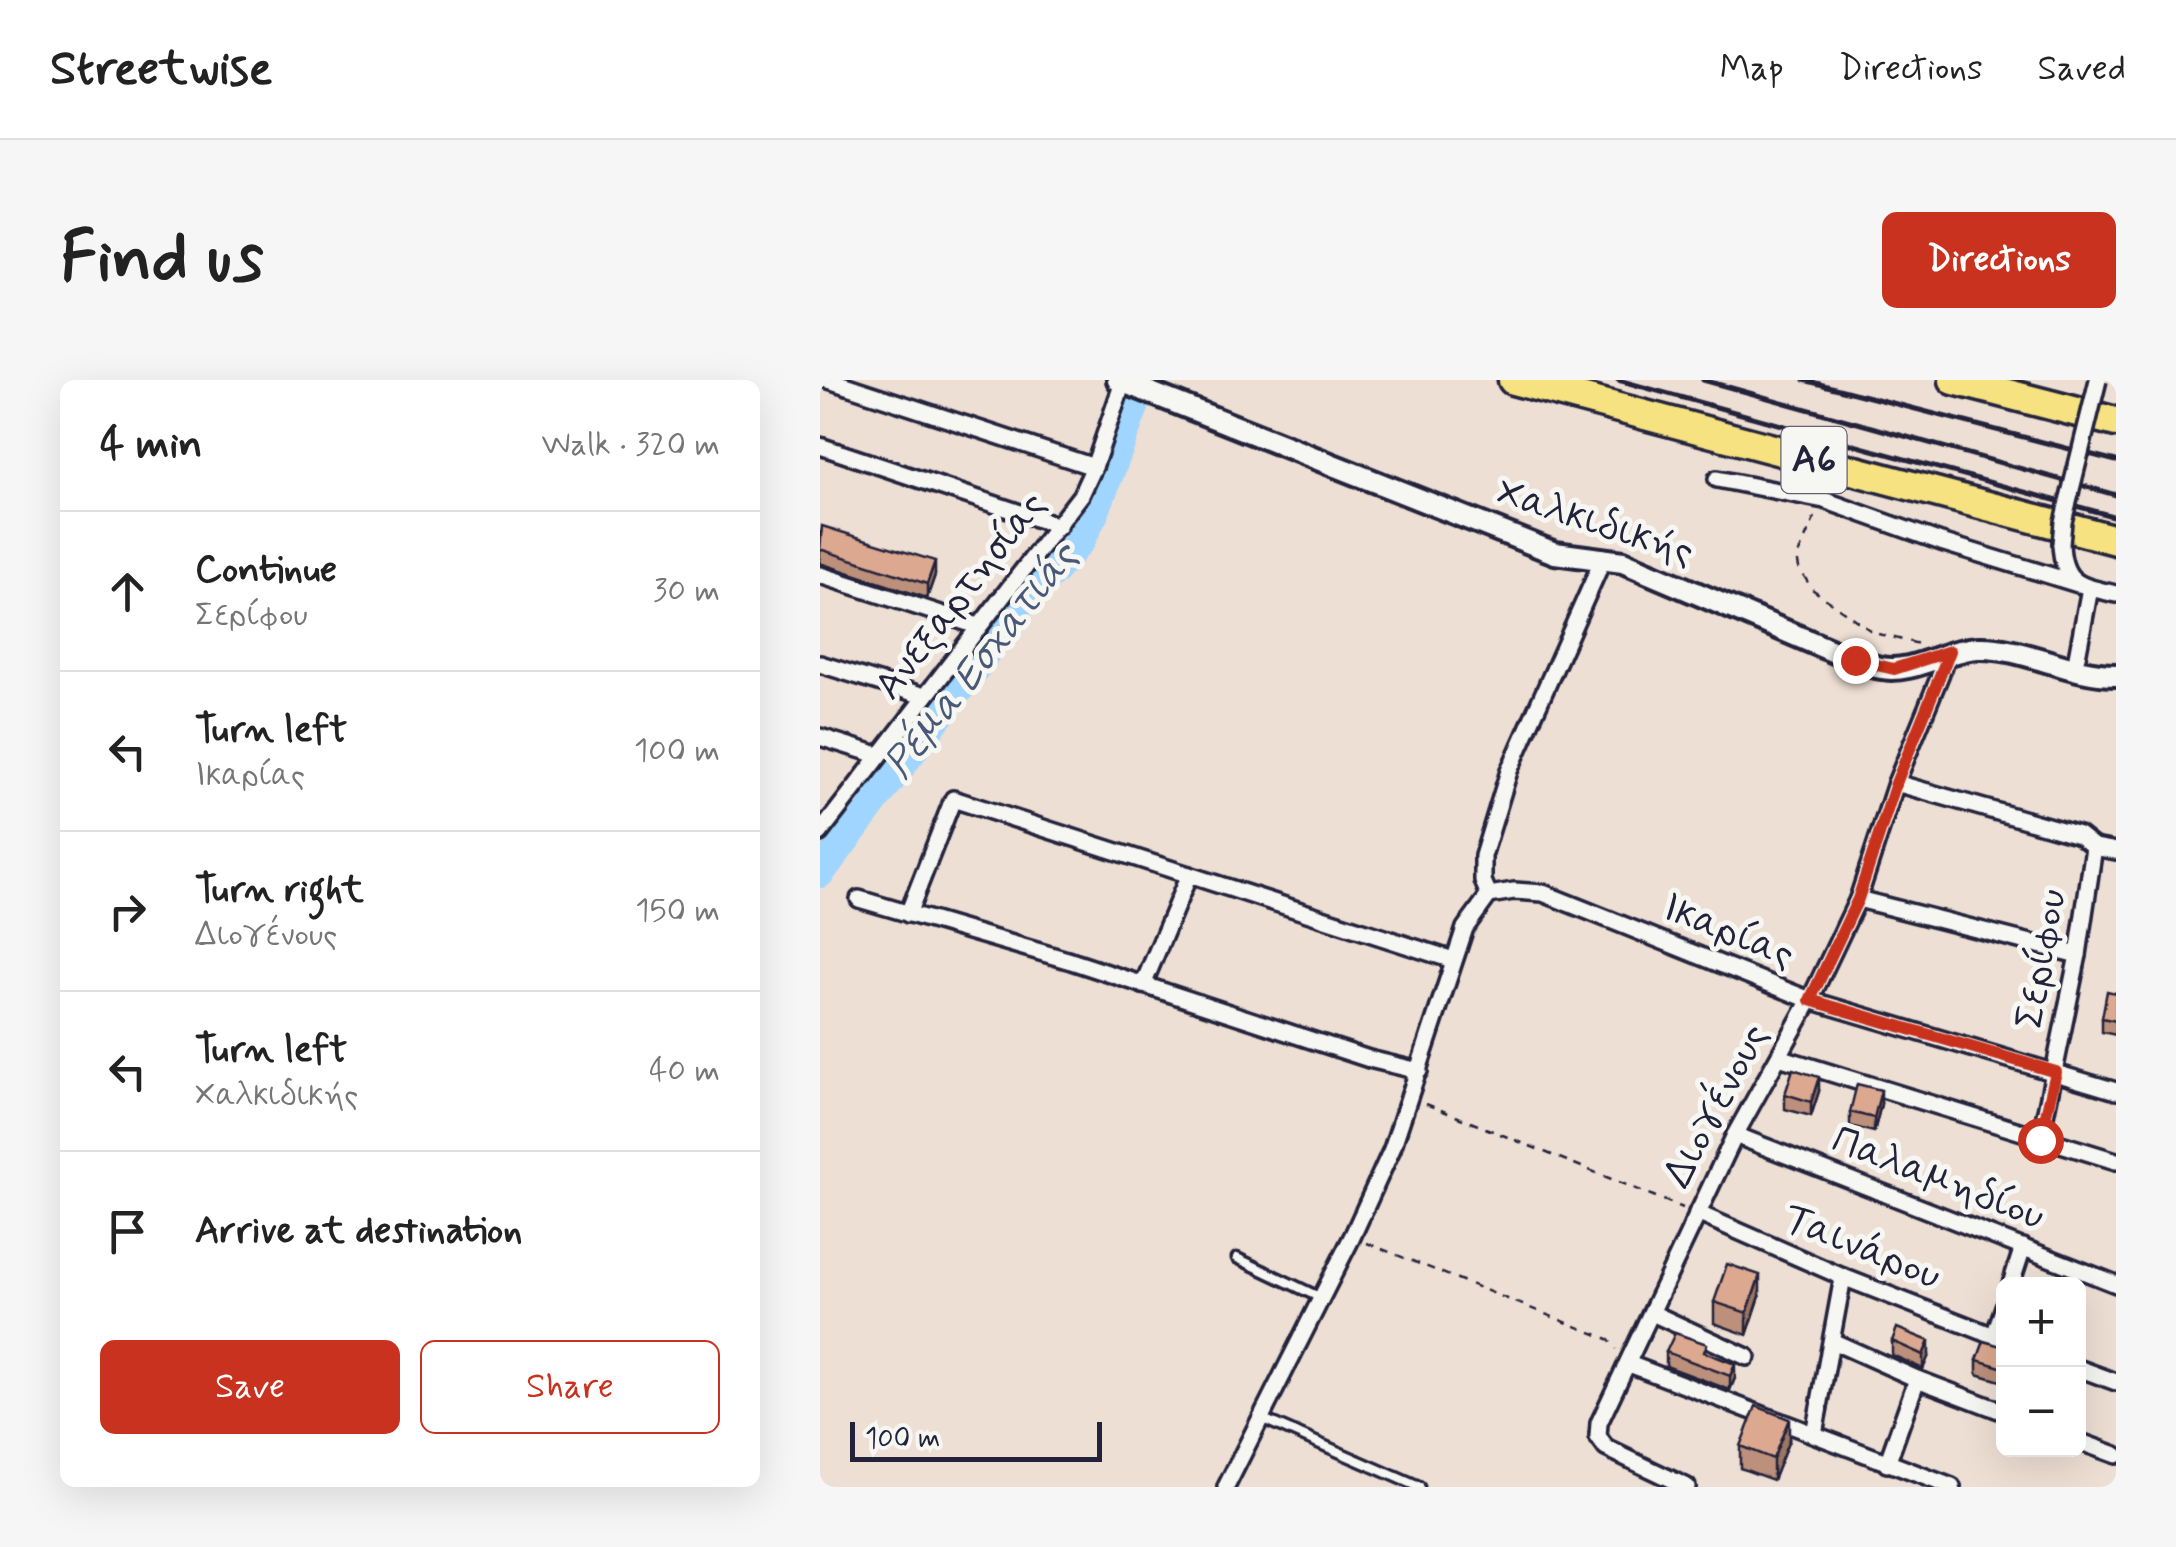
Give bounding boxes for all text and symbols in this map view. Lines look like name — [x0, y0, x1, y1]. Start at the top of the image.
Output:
text: Streetwise — [50, 38, 272, 101]
text: Map — [1720, 46, 1784, 92]
text: Directions — [1839, 46, 1983, 92]
text: Saved — [2038, 46, 2126, 92]
button: Directions — [1882, 212, 2116, 308]
text: Find us — [60, 214, 264, 306]
text: 4 min — [100, 418, 202, 473]
text: Walk · 320 m — [542, 424, 720, 466]
road number: Α6 — [1782, 427, 1846, 493]
street label: Χαλκιδικής — [1490, 467, 1700, 579]
street label: Ανεξαρτησίας — [863, 481, 1059, 711]
water label: Ρέμα Εσχατιάς — [873, 530, 1093, 790]
text: Continue — [195, 546, 337, 595]
icon: ahead — [100, 564, 155, 619]
text: 30 m — [653, 570, 720, 612]
text: Σερίφου — [195, 595, 308, 637]
route end — [1833, 638, 1879, 684]
text: Turn left — [195, 706, 347, 755]
icon: left — [100, 724, 155, 779]
text: 100 m — [634, 730, 720, 772]
text: Ικαρίας — [195, 755, 305, 797]
text: Turn right — [195, 866, 364, 915]
street label: Ικαρίας — [1654, 882, 1802, 982]
icon: right — [100, 884, 155, 939]
street label: Σερίφου — [2004, 885, 2080, 1033]
text: 150 m — [635, 890, 720, 932]
text: Διογένους — [195, 915, 337, 957]
street label: Διογένους — [1651, 1015, 1782, 1197]
text: Turn left — [195, 1026, 347, 1075]
icon: left — [100, 1044, 155, 1099]
text: 40 m — [649, 1050, 720, 1092]
text: Χαλκιδικής — [195, 1075, 358, 1117]
street label: Παλαμηδίου — [1824, 1115, 2052, 1243]
route start — [2018, 1118, 2064, 1164]
street label: Ταινάρου — [1776, 1193, 1948, 1303]
icon: arrive — [100, 1204, 155, 1259]
text: Arrive at destination — [195, 1207, 522, 1256]
map controls — [1996, 1277, 2086, 1457]
button: + — [1996, 1277, 2086, 1367]
button: Save — [100, 1340, 400, 1434]
button: Share — [420, 1340, 720, 1434]
button: − — [1996, 1367, 2086, 1457]
scale bar — [850, 1417, 1102, 1462]
text: 100 m — [865, 1421, 940, 1458]

